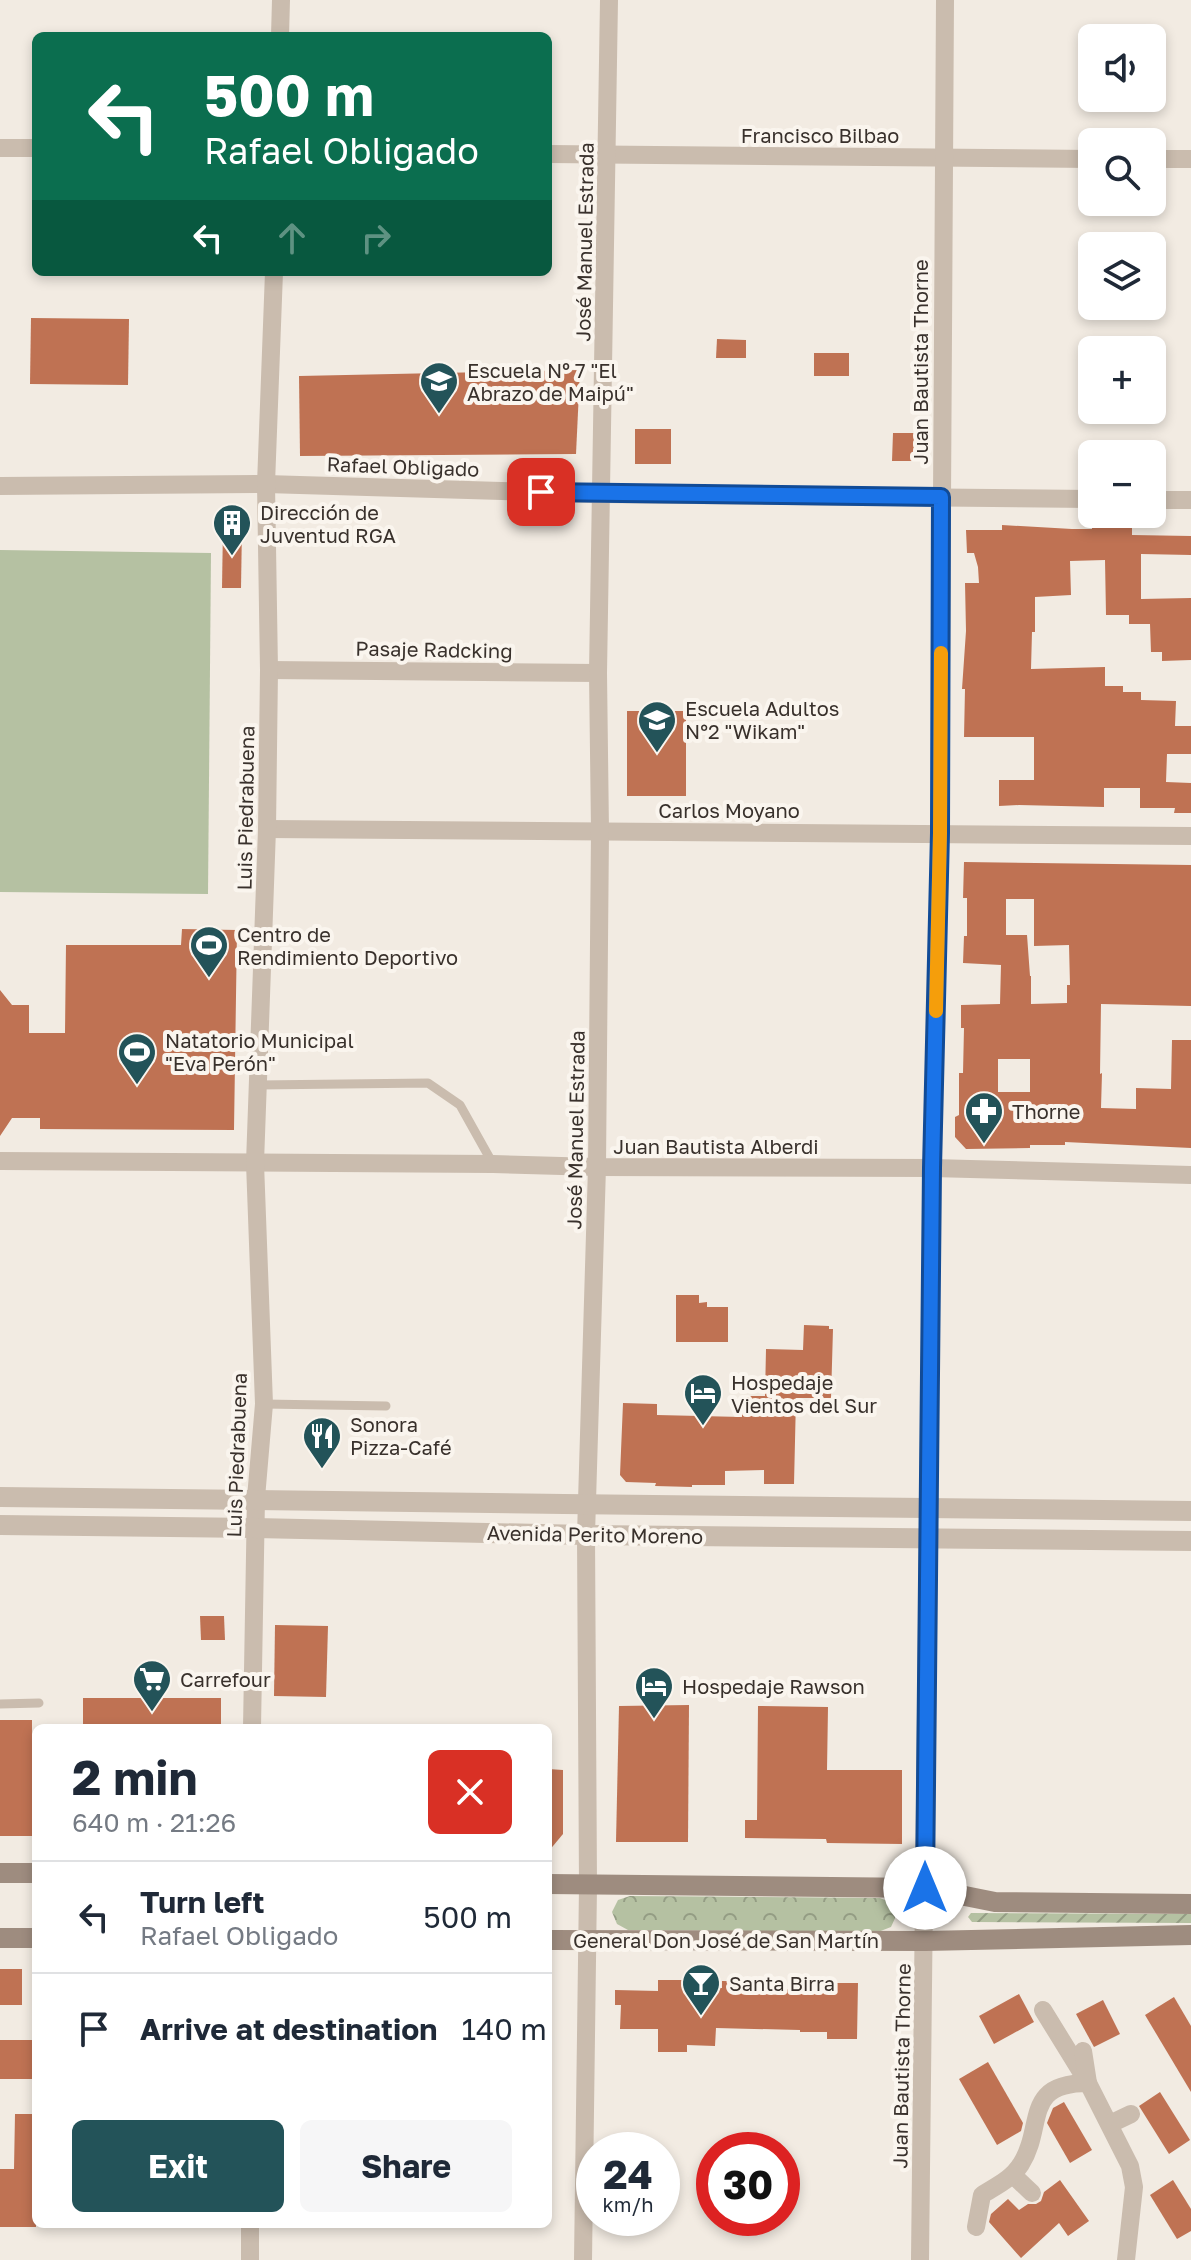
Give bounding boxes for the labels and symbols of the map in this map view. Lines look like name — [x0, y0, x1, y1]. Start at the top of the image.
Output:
street label: Francisco Bilbao — [741, 123, 899, 147]
street label: José Manuel Estrada — [570, 142, 598, 342]
street label: Juan Bautista Thorne — [908, 259, 932, 465]
place label: Escuela Nº 7 "El Abrazo de Maipú" — [467, 358, 634, 405]
school or university icon: Escuela Nº 7 "El Abrazo de Maipú" — [418, 360, 460, 415]
street label: Rafael Obligado — [326, 451, 480, 481]
pin — [507, 458, 575, 526]
place label: Dirección de Juventud RGA — [260, 500, 396, 547]
building icon: Dirección de Juventud RGA — [211, 502, 253, 557]
street label: Pasaje Radcking — [355, 636, 513, 662]
place label: Escuela Adultos N°2 "Wikam" — [685, 696, 839, 743]
school or university icon: Escuela Adultos N°2 "Wikam" — [636, 699, 678, 754]
street label: Luis Piedrabuena — [232, 725, 258, 891]
street label: Carlos Moyano — [658, 798, 800, 822]
place label: Centro de Rendimiento Deportivo — [237, 922, 458, 969]
sports icon: Centro de Rendimiento Deportivo — [188, 924, 230, 979]
place label: Natatorio Municipal "Eva Perón" — [165, 1028, 354, 1075]
street label: José Manuel Estrada — [561, 1030, 589, 1230]
sports icon: Natatorio Municipal "Eva Perón" — [116, 1031, 158, 1086]
pharmacy icon: Thorne — [963, 1090, 1005, 1145]
place label: Thorne — [1012, 1099, 1080, 1123]
street label: Juan Bautista Alberdi — [613, 1134, 819, 1158]
place label: Hospedaje Vientos del Sur — [731, 1370, 877, 1417]
street label: Luis Piedrabuena — [221, 1372, 251, 1538]
hotel icon: Hospedaje Vientos del Sur — [682, 1372, 724, 1427]
place label: Sonora Pizza-Café — [350, 1412, 452, 1459]
restaurant icon: Sonora Pizza-Café — [301, 1415, 343, 1470]
street label: Avenida Perito Moreno — [487, 1520, 703, 1548]
supermarket icon: Carrefour — [131, 1658, 173, 1713]
hotel icon: Hospedaje Rawson — [633, 1665, 675, 1720]
place label: Carrefour — [180, 1667, 271, 1691]
place label: Hospedaje Rawson — [682, 1674, 865, 1698]
position arrow — [883, 1846, 967, 1930]
street label: General Don José de San Martín — [573, 1928, 879, 1952]
bar icon: Santa Birra — [680, 1962, 722, 2017]
street label: Juan Bautista Thorne — [887, 1963, 915, 2169]
place label: Santa Birra — [729, 1971, 835, 1995]
speed limit sign: 30 — [696, 2132, 800, 2236]

